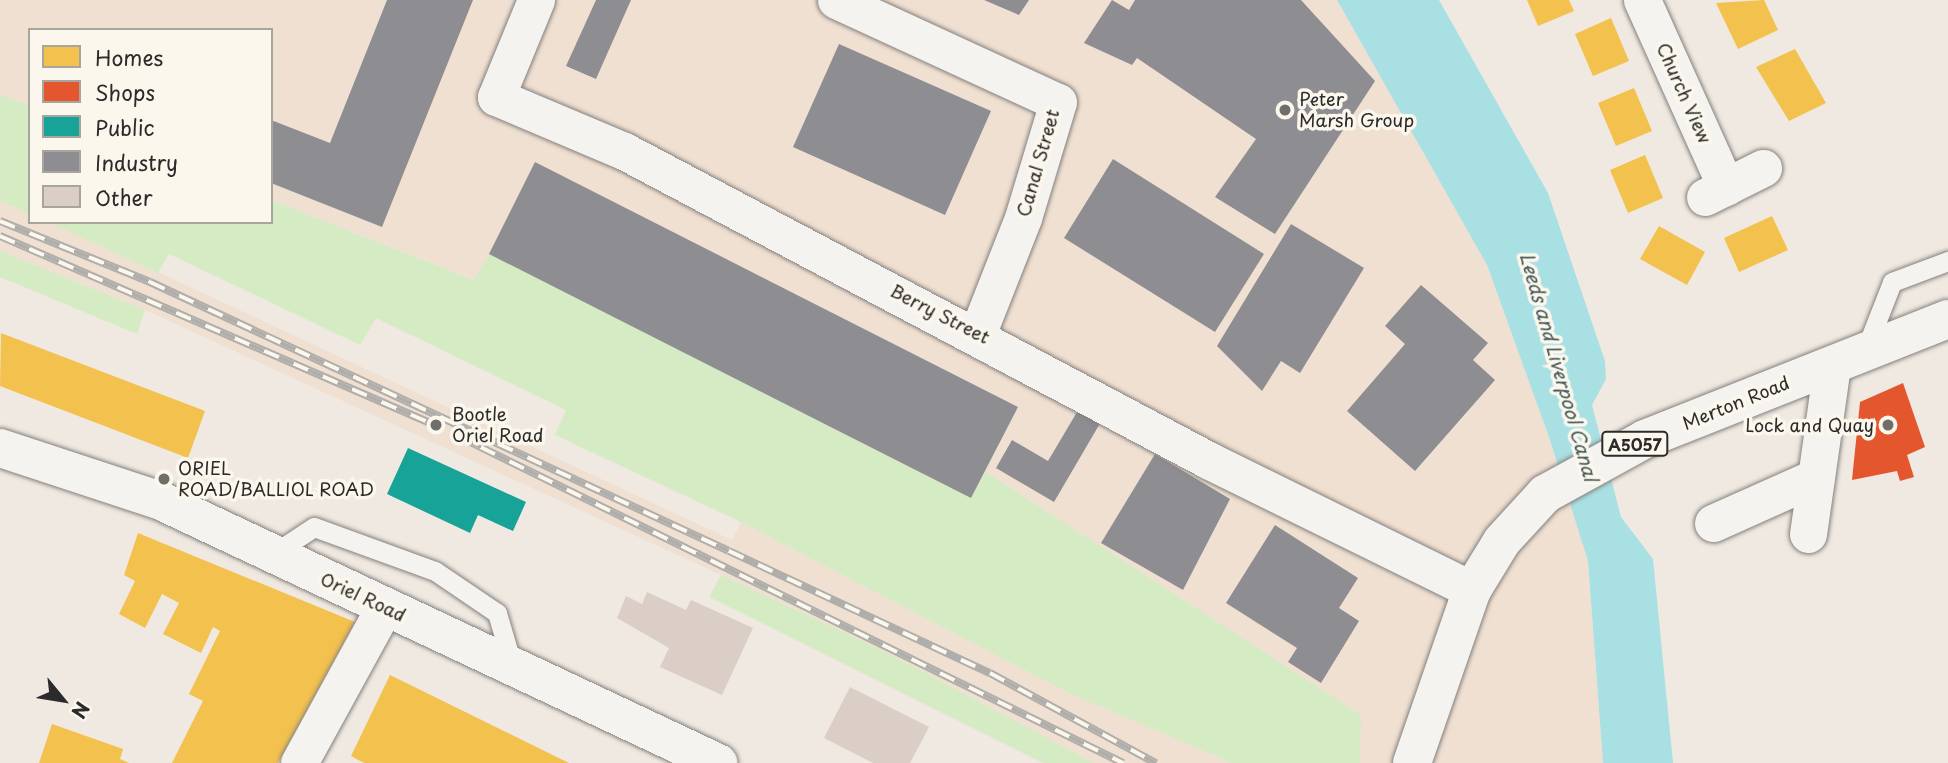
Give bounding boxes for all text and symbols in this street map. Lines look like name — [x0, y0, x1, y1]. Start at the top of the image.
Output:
legend — [28, 28, 273, 224]
street label: Church View — [1652, 39, 1716, 147]
text: Homes — [95, 41, 163, 73]
text: Shops — [95, 76, 155, 108]
place label: Peter Marsh Group — [1299, 89, 1414, 132]
marker: Peter Marsh Group — [1277, 102, 1293, 118]
street label: Canal Street — [1012, 107, 1064, 219]
text: Public — [95, 111, 155, 143]
text: Industry — [95, 146, 178, 178]
text: Other — [95, 181, 153, 213]
water label: Leeds and Liverpool Canal — [1515, 249, 1603, 485]
street label: Berry Street — [887, 280, 993, 348]
street label: Merton Road — [1679, 372, 1793, 434]
place label: Bootle Oriel Road — [452, 404, 542, 446]
place label: Lock and Quay — [1744, 414, 1874, 436]
marker: Bootle Oriel Road — [426, 415, 446, 435]
marker: Lock and Quay — [1880, 417, 1896, 433]
road number: A5057 — [1600, 432, 1670, 457]
place label: ORIEL ROAD/BALLIOL ROAD — [178, 458, 376, 500]
marker: ORIEL ROAD/BALLIOL ROAD — [156, 471, 172, 487]
street label: Oriel Road — [317, 568, 409, 626]
north arrow — [28, 665, 98, 735]
text: N — [65, 697, 97, 724]

